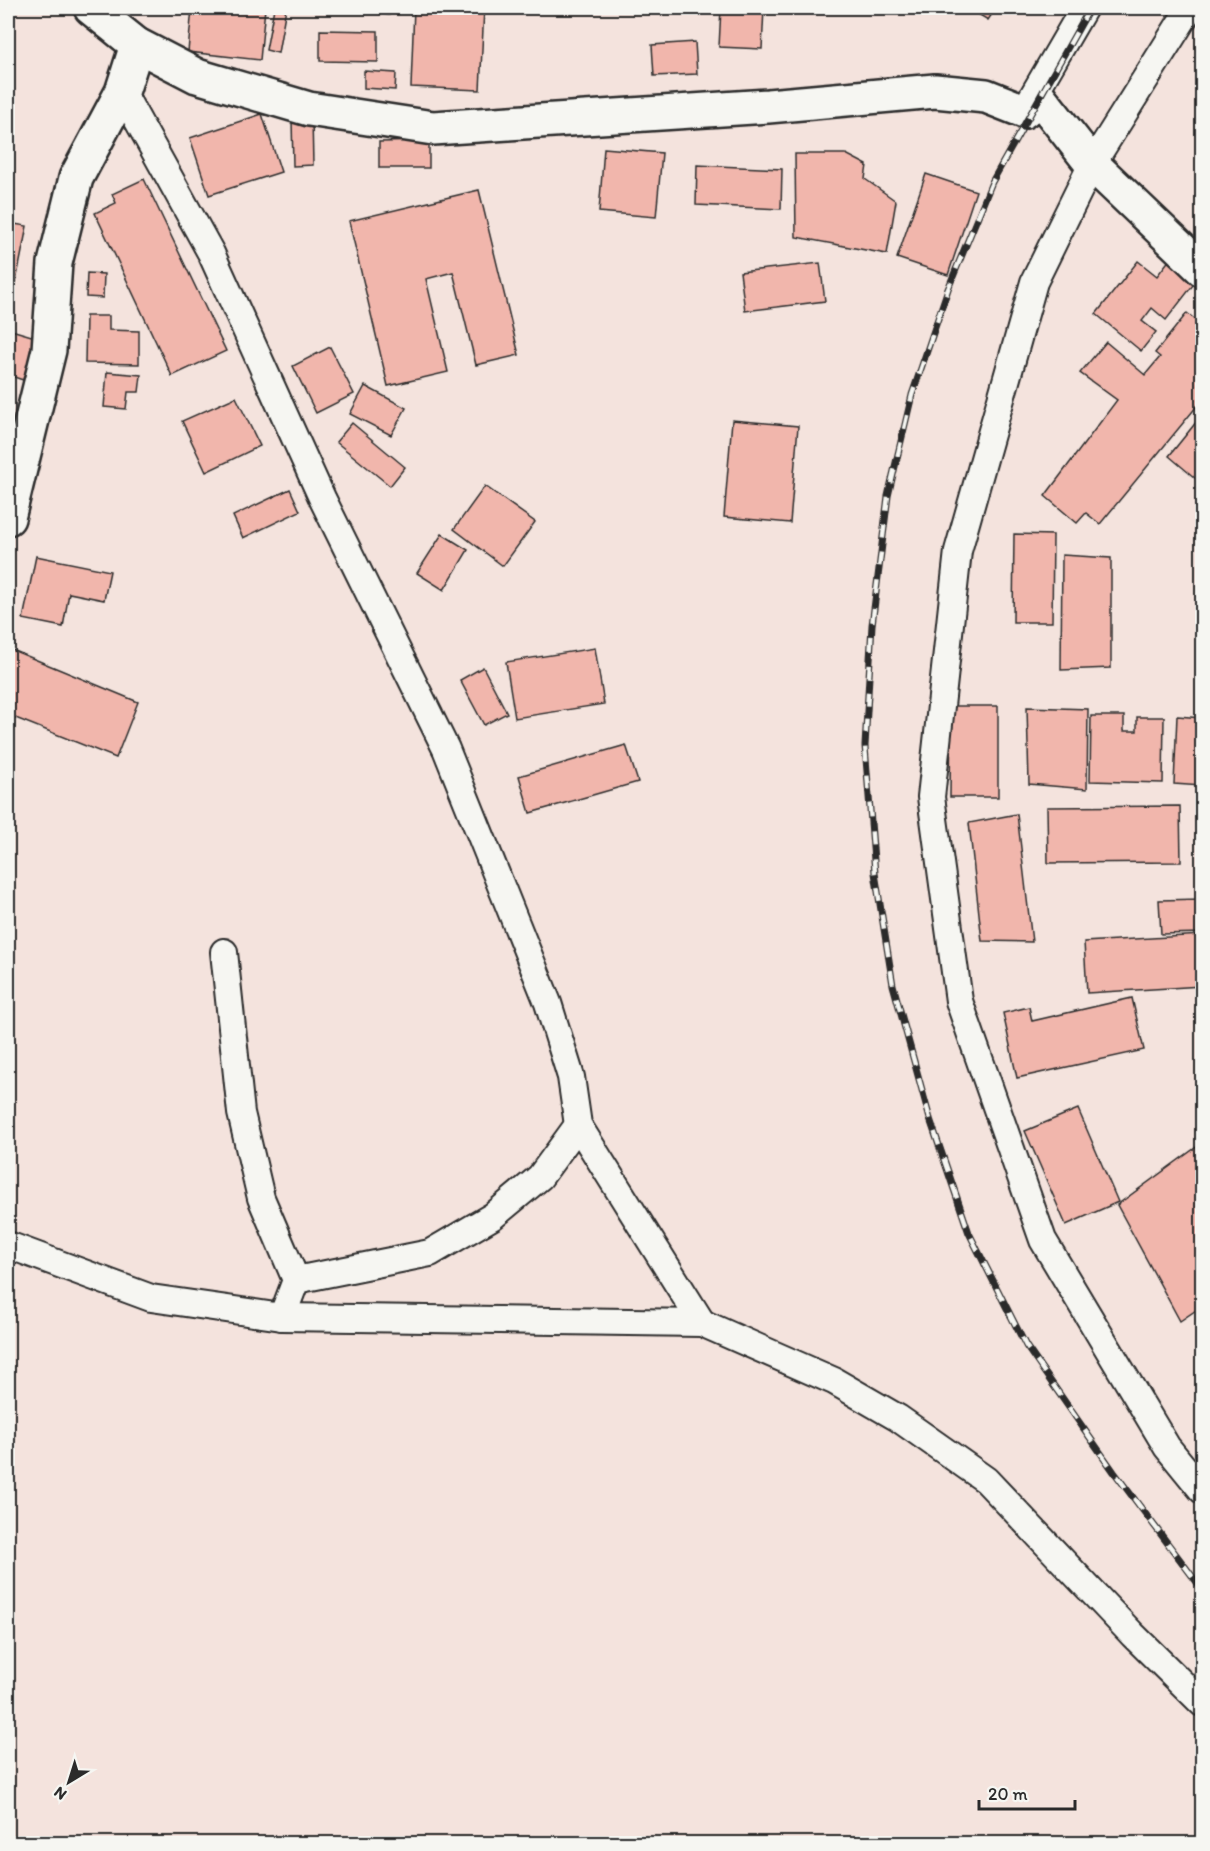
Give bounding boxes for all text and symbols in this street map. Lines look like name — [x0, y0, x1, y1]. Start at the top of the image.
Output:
north arrow — [39, 1752, 99, 1812]
scale bar — [979, 1773, 1075, 1811]
text: N — [50, 1783, 70, 1804]
text: 20 m — [988, 1783, 1028, 1805]

